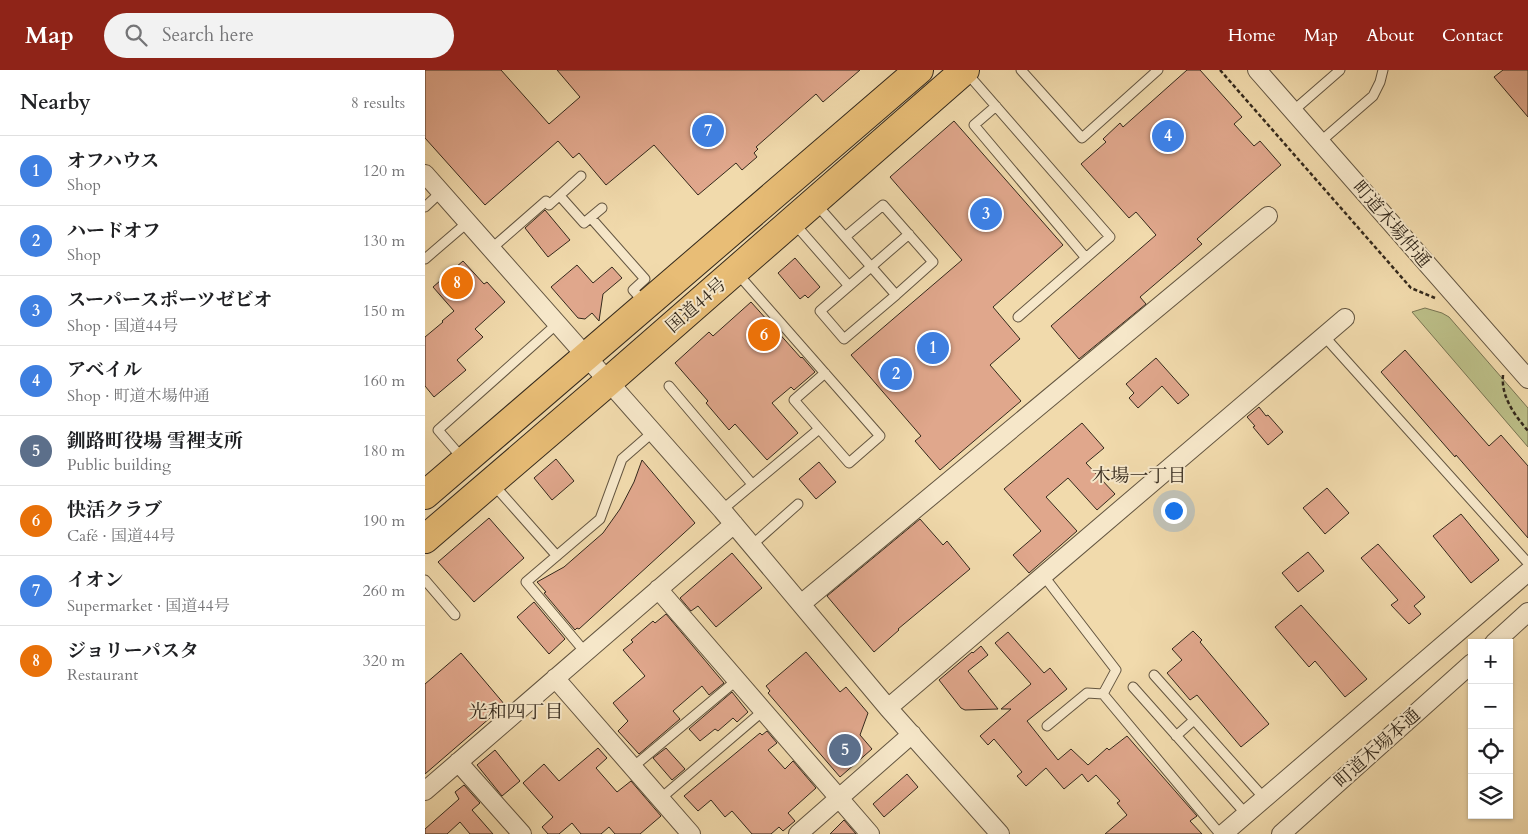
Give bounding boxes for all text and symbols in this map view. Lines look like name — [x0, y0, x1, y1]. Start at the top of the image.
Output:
search box — [104, 13, 454, 58]
text: Map — [25, 19, 74, 52]
icon: search — [122, 21, 150, 49]
text: Search here — [162, 22, 254, 48]
text: Home — [1228, 23, 1276, 48]
text: Map — [1304, 23, 1338, 48]
text: About — [1366, 23, 1414, 48]
text: Contact — [1442, 23, 1503, 48]
text: Nearby — [20, 88, 91, 117]
text: 8 results — [351, 92, 405, 114]
pin: 7 — [692, 112, 724, 150]
pin: 4 — [1152, 117, 1184, 155]
text: オフハウス — [67, 148, 159, 174]
text: 1 — [32, 160, 40, 182]
text: 120 m — [363, 160, 405, 182]
text: Shop — [67, 174, 101, 196]
street label: 町道木場仲通 — [1347, 175, 1436, 273]
pin: 3 — [970, 195, 1002, 233]
text: ハードオフ — [67, 218, 161, 244]
text: 2 — [32, 230, 40, 252]
text: 130 m — [363, 230, 405, 252]
text: Shop — [67, 244, 101, 266]
pin: 8 — [441, 264, 473, 302]
street label: 国道44号 — [661, 272, 732, 339]
text: スーパースポーツゼビオ — [67, 287, 272, 313]
text: 3 — [32, 300, 40, 322]
text: 150 m — [363, 300, 405, 322]
text: Shop · 国道44号 — [67, 315, 178, 337]
pin: 6 — [748, 316, 780, 354]
pin: 1 — [917, 329, 949, 367]
pin: 2 — [880, 355, 912, 393]
text: アベイル — [67, 357, 142, 383]
text: 4 — [32, 370, 40, 392]
text: 160 m — [363, 370, 405, 392]
text: Shop · 町道木場仲通 — [67, 385, 210, 407]
text: 釧路町役場 雪裡支所 — [67, 428, 243, 454]
text: 5 — [32, 440, 40, 462]
text: 180 m — [363, 440, 405, 462]
text: Public building — [67, 454, 171, 476]
district label: 木場一丁目 — [1091, 463, 1187, 489]
text: 快活クラブ — [67, 497, 162, 523]
your location — [1161, 498, 1187, 524]
text: 6 — [32, 510, 40, 532]
text: 190 m — [363, 510, 405, 532]
text: Café · 国道44号 — [67, 525, 175, 547]
text: イオン — [67, 567, 123, 593]
text: 7 — [32, 580, 40, 602]
text: 260 m — [363, 580, 405, 602]
text: Supermarket · 国道44号 — [67, 595, 230, 617]
text: ジョリーパスタ — [67, 638, 199, 664]
map controls — [1468, 639, 1513, 819]
button: + — [1468, 639, 1513, 684]
text: 8 — [32, 650, 40, 672]
text: 320 m — [363, 650, 405, 672]
text: Restaurant — [67, 664, 138, 686]
button: − — [1468, 684, 1513, 729]
district label: 光和四丁目 — [468, 699, 564, 725]
street label: 町道木場本通 — [1329, 703, 1426, 794]
button: locate — [1468, 729, 1513, 774]
pin: 5 — [829, 731, 861, 769]
button: layers — [1468, 774, 1513, 819]

